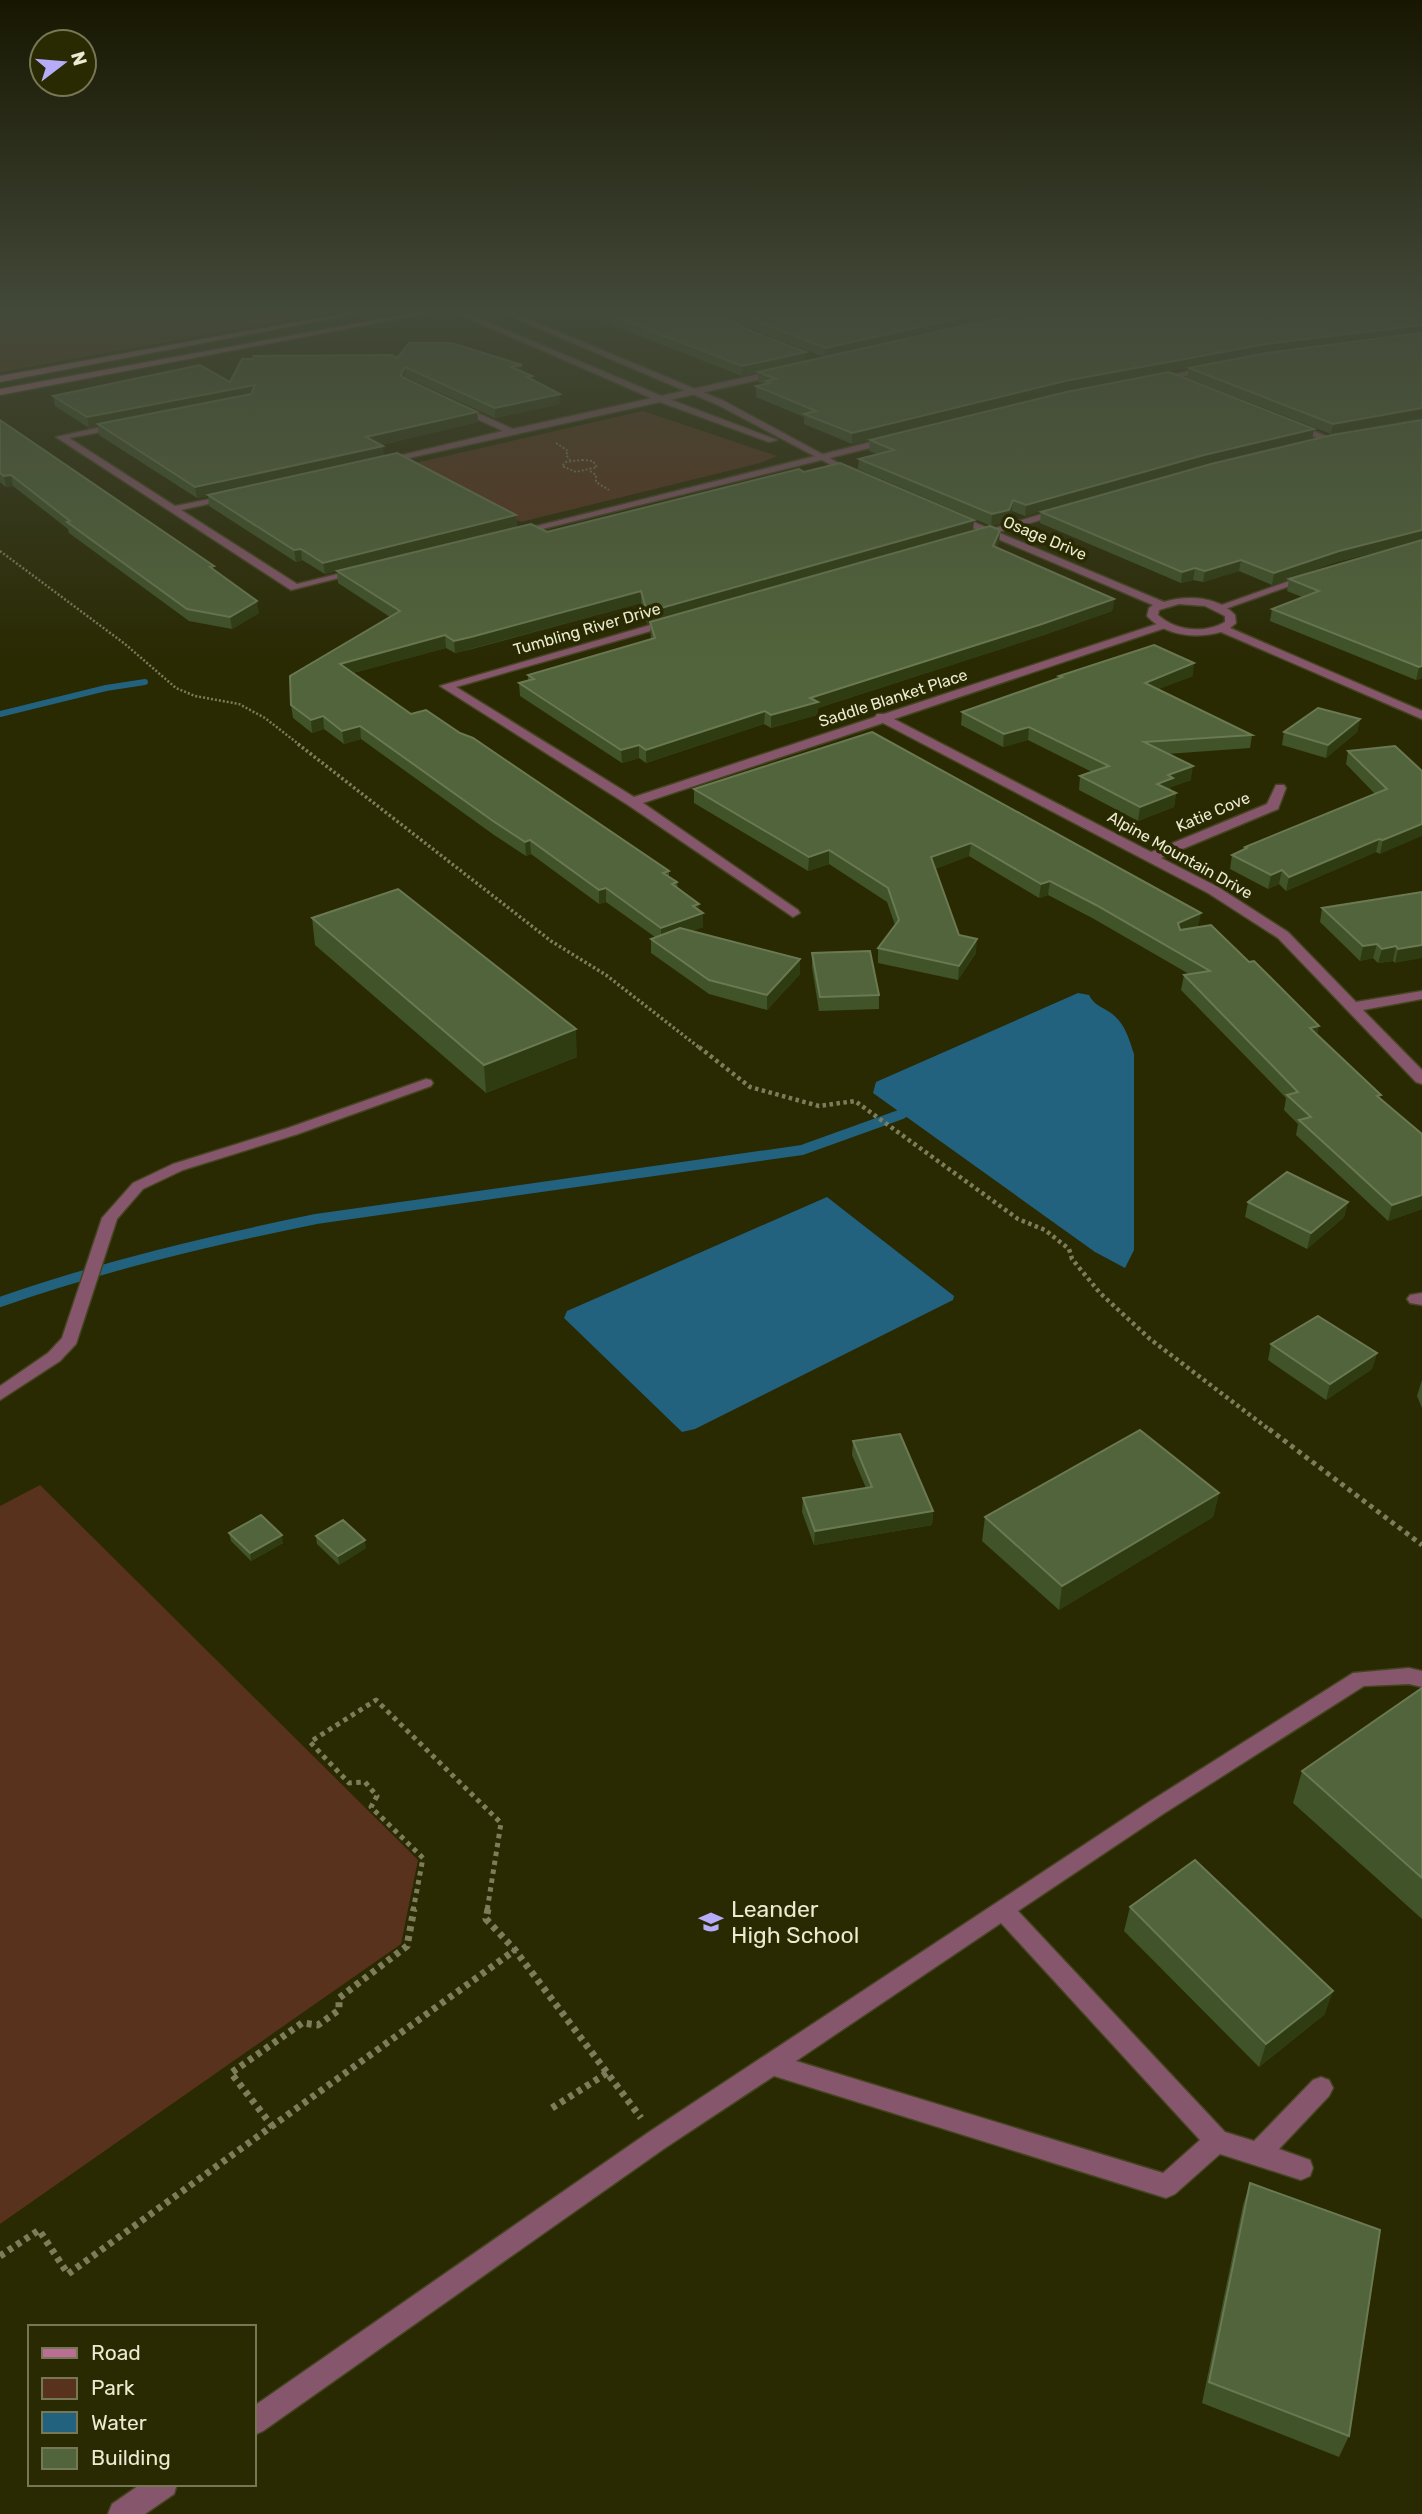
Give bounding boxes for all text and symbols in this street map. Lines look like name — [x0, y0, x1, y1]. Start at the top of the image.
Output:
north arrow — [28, 28, 98, 98]
text: N — [66, 49, 92, 68]
street label: Osage Drive — [1000, 512, 1090, 564]
street label: Tumbling River Drive — [511, 599, 663, 659]
street label: Saddle Blanket Place — [816, 665, 970, 731]
street label: Katie Cove — [1173, 788, 1253, 836]
street label: Alpine Mountain Drive — [1104, 807, 1256, 903]
place label: Leander High School — [731, 1895, 859, 1949]
school or university icon: Leander High School — [697, 1908, 725, 1936]
legend — [28, 2325, 256, 2486]
text: Road — [91, 2340, 141, 2365]
text: Park — [91, 2375, 135, 2400]
text: Water — [91, 2410, 147, 2435]
text: Building — [91, 2445, 171, 2470]

